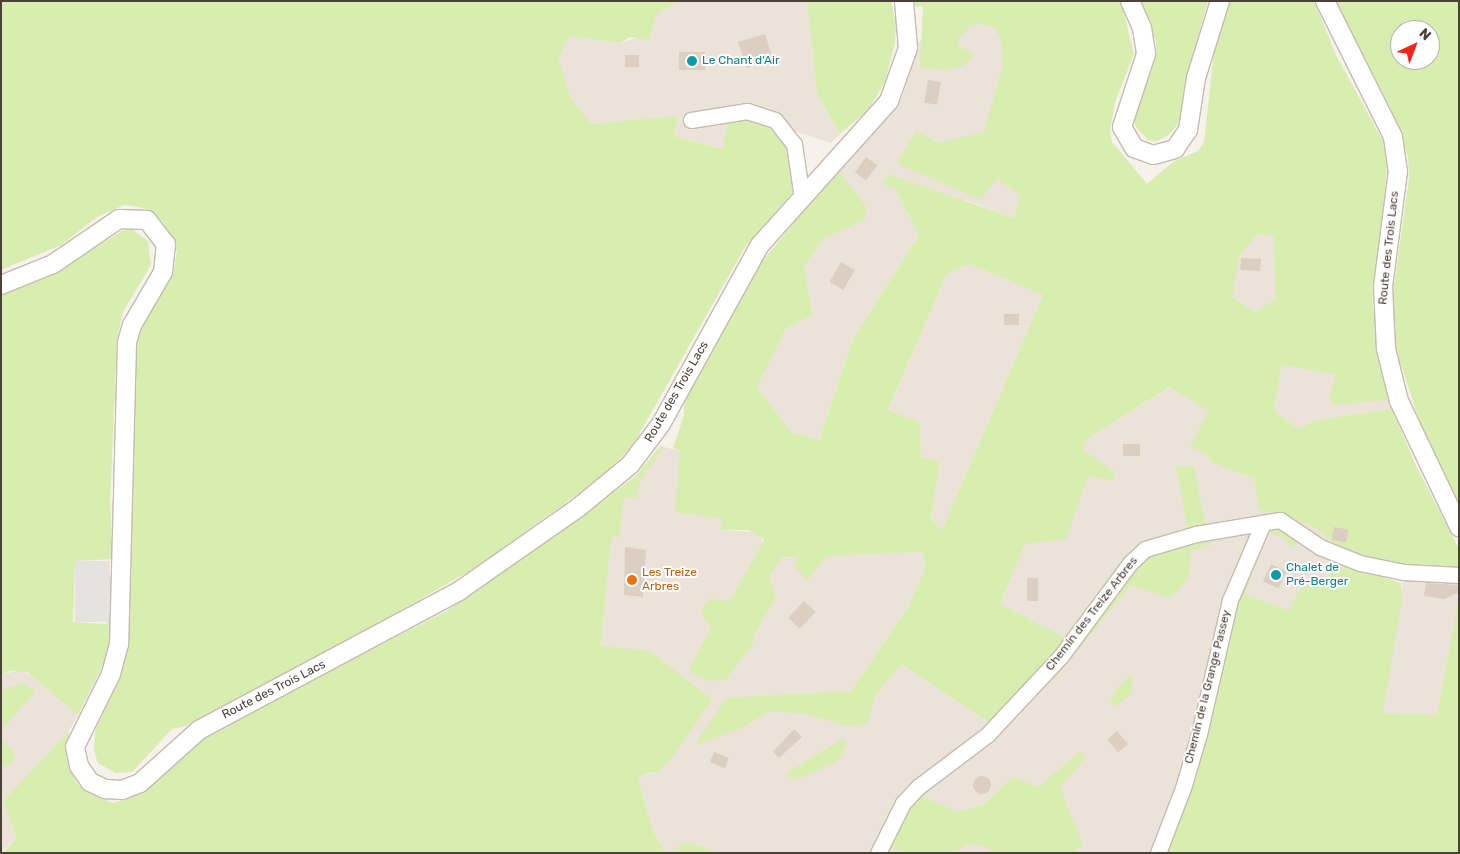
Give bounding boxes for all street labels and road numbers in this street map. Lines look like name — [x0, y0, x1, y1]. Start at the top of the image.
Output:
street label: Route des Trois Lacs — [1376, 190, 1402, 306]
street label: Route des Trois Lacs — [642, 339, 712, 445]
street label: Chemin des Treize Arbres — [1043, 554, 1141, 674]
street label: Chemin de la Grange Passey — [1182, 609, 1234, 765]
street label: Route des Trois Lacs — [220, 658, 328, 722]

